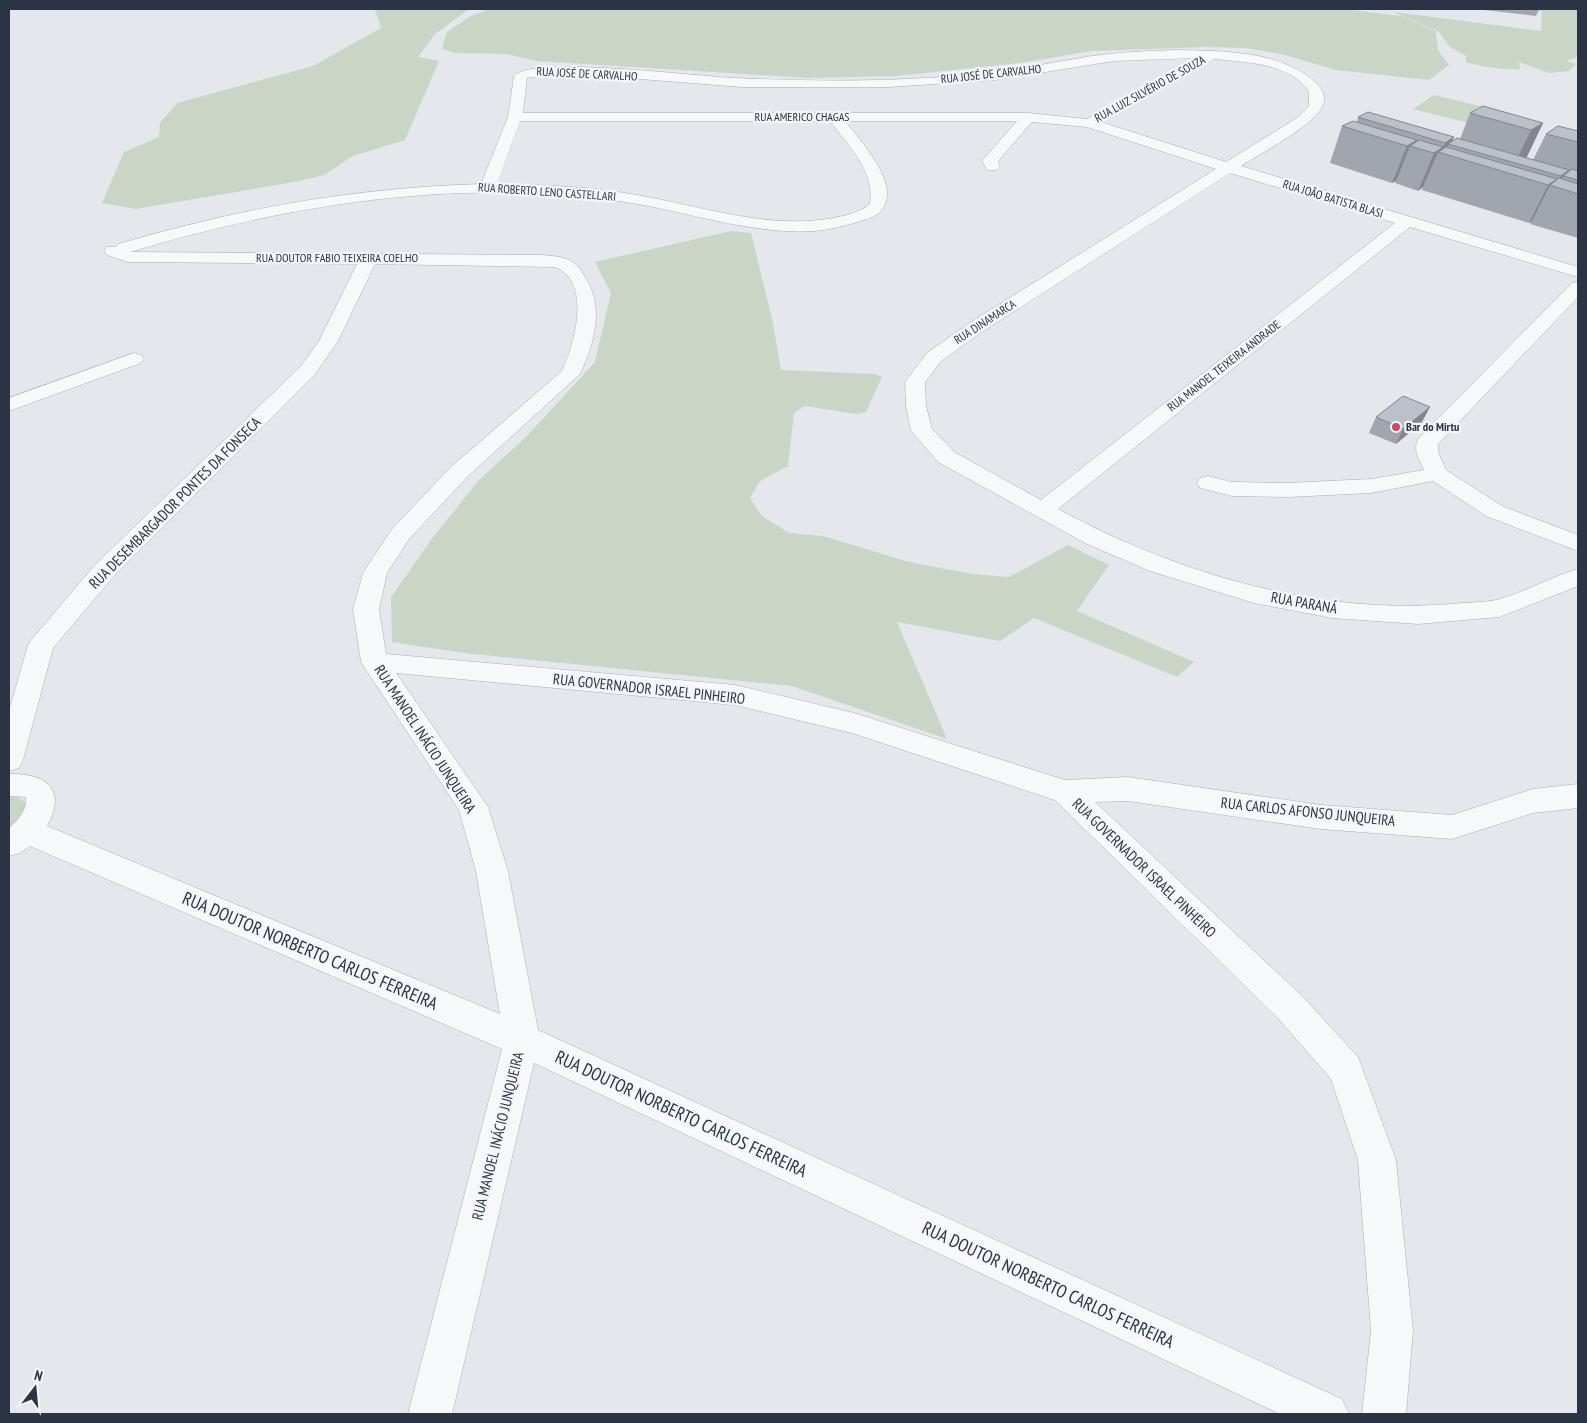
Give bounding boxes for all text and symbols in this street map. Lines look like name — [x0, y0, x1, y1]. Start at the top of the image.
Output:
street label: RUA LUIZ SILVÉRIO DE SOUZA — [1092, 52, 1208, 125]
street label: RUA JOSÉ DE CARVALHO — [940, 61, 1042, 86]
street label: RUA JOSÉ DE CARVALHO — [536, 63, 638, 84]
street label: RUA AMERICO CHAGAS — [755, 109, 849, 124]
street label: RUA JOÃO BATISTA BLASI — [1281, 176, 1385, 221]
street label: RUA ROBERTO LENO CASTELLARI — [477, 179, 617, 204]
street label: RUA DOUTOR FABIO TEIXEIRA COELHO — [256, 250, 419, 265]
street label: RUA DINAMARCA — [951, 296, 1019, 347]
street label: RUA MANOEL TEIXEIRA ANDRADE — [1164, 317, 1283, 414]
street label: RUA DESEMBARGADOR PONTES DA FONSECA — [85, 412, 265, 593]
place label: Bar do Mirtu — [1406, 419, 1459, 434]
marker: Bar do Mirtu — [1390, 421, 1402, 433]
street label: RUA PARANÁ — [1269, 587, 1340, 618]
street label: RUA MANOEL INÁCIO JUNQUEIRA — [370, 661, 481, 817]
street label: RUA GOVERNADOR ISRAEL PINHEIRO — [552, 669, 746, 708]
street label: RUA CARLOS AFONSO JUNQUEIRA — [1220, 793, 1397, 830]
street label: RUA GOVERNADOR ISRAEL PINHEIRO — [1068, 794, 1220, 941]
street label: RUA DOUTOR NORBERTO CARLOS FERREIRA — [179, 886, 442, 1015]
street label: RUA DOUTOR NORBERTO CARLOS FERREIRA — [552, 1045, 811, 1182]
street label: RUA MANOEL INÁCIO JUNQUEIRA — [467, 1049, 528, 1222]
street label: RUA DOUTOR NORBERTO CARLOS FERREIRA — [919, 1216, 1178, 1353]
north arrow — [10, 1363, 60, 1413]
text: N — [32, 1366, 45, 1385]

